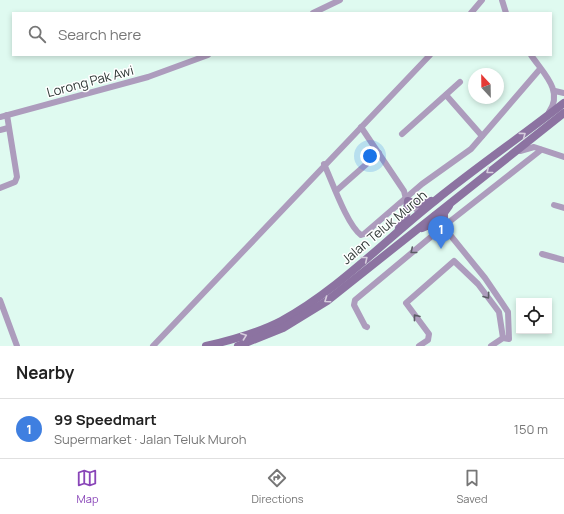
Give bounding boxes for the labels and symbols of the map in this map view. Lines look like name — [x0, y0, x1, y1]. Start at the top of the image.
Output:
street label: Lorong Pak Awi — [45, 61, 135, 101]
north arrow — [468, 68, 504, 104]
one-way arrow — [518, 133, 525, 140]
your location — [360, 146, 380, 166]
one-way arrow — [487, 167, 494, 174]
street label: Jalan Teluk Muroh — [337, 186, 431, 268]
pin: 1 — [428, 216, 454, 249]
one-way arrow — [411, 247, 418, 254]
one-way arrow — [360, 257, 367, 264]
one-way arrow — [482, 292, 490, 299]
one-way arrow — [324, 295, 331, 303]
one-way arrow — [413, 315, 420, 322]
one-way arrow — [240, 332, 247, 340]

